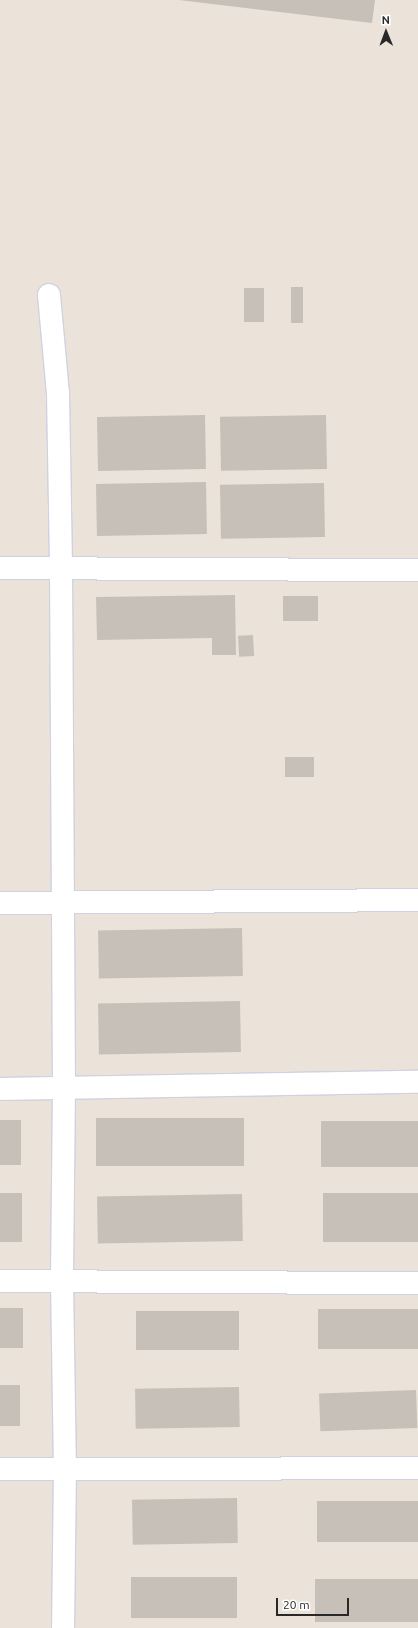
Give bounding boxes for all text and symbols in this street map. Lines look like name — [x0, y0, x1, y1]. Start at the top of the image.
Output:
north arrow — [366, 12, 406, 52]
text: N — [382, 14, 390, 26]
scale bar — [278, 1590, 351, 1616]
text: 20 m — [283, 1598, 310, 1611]

